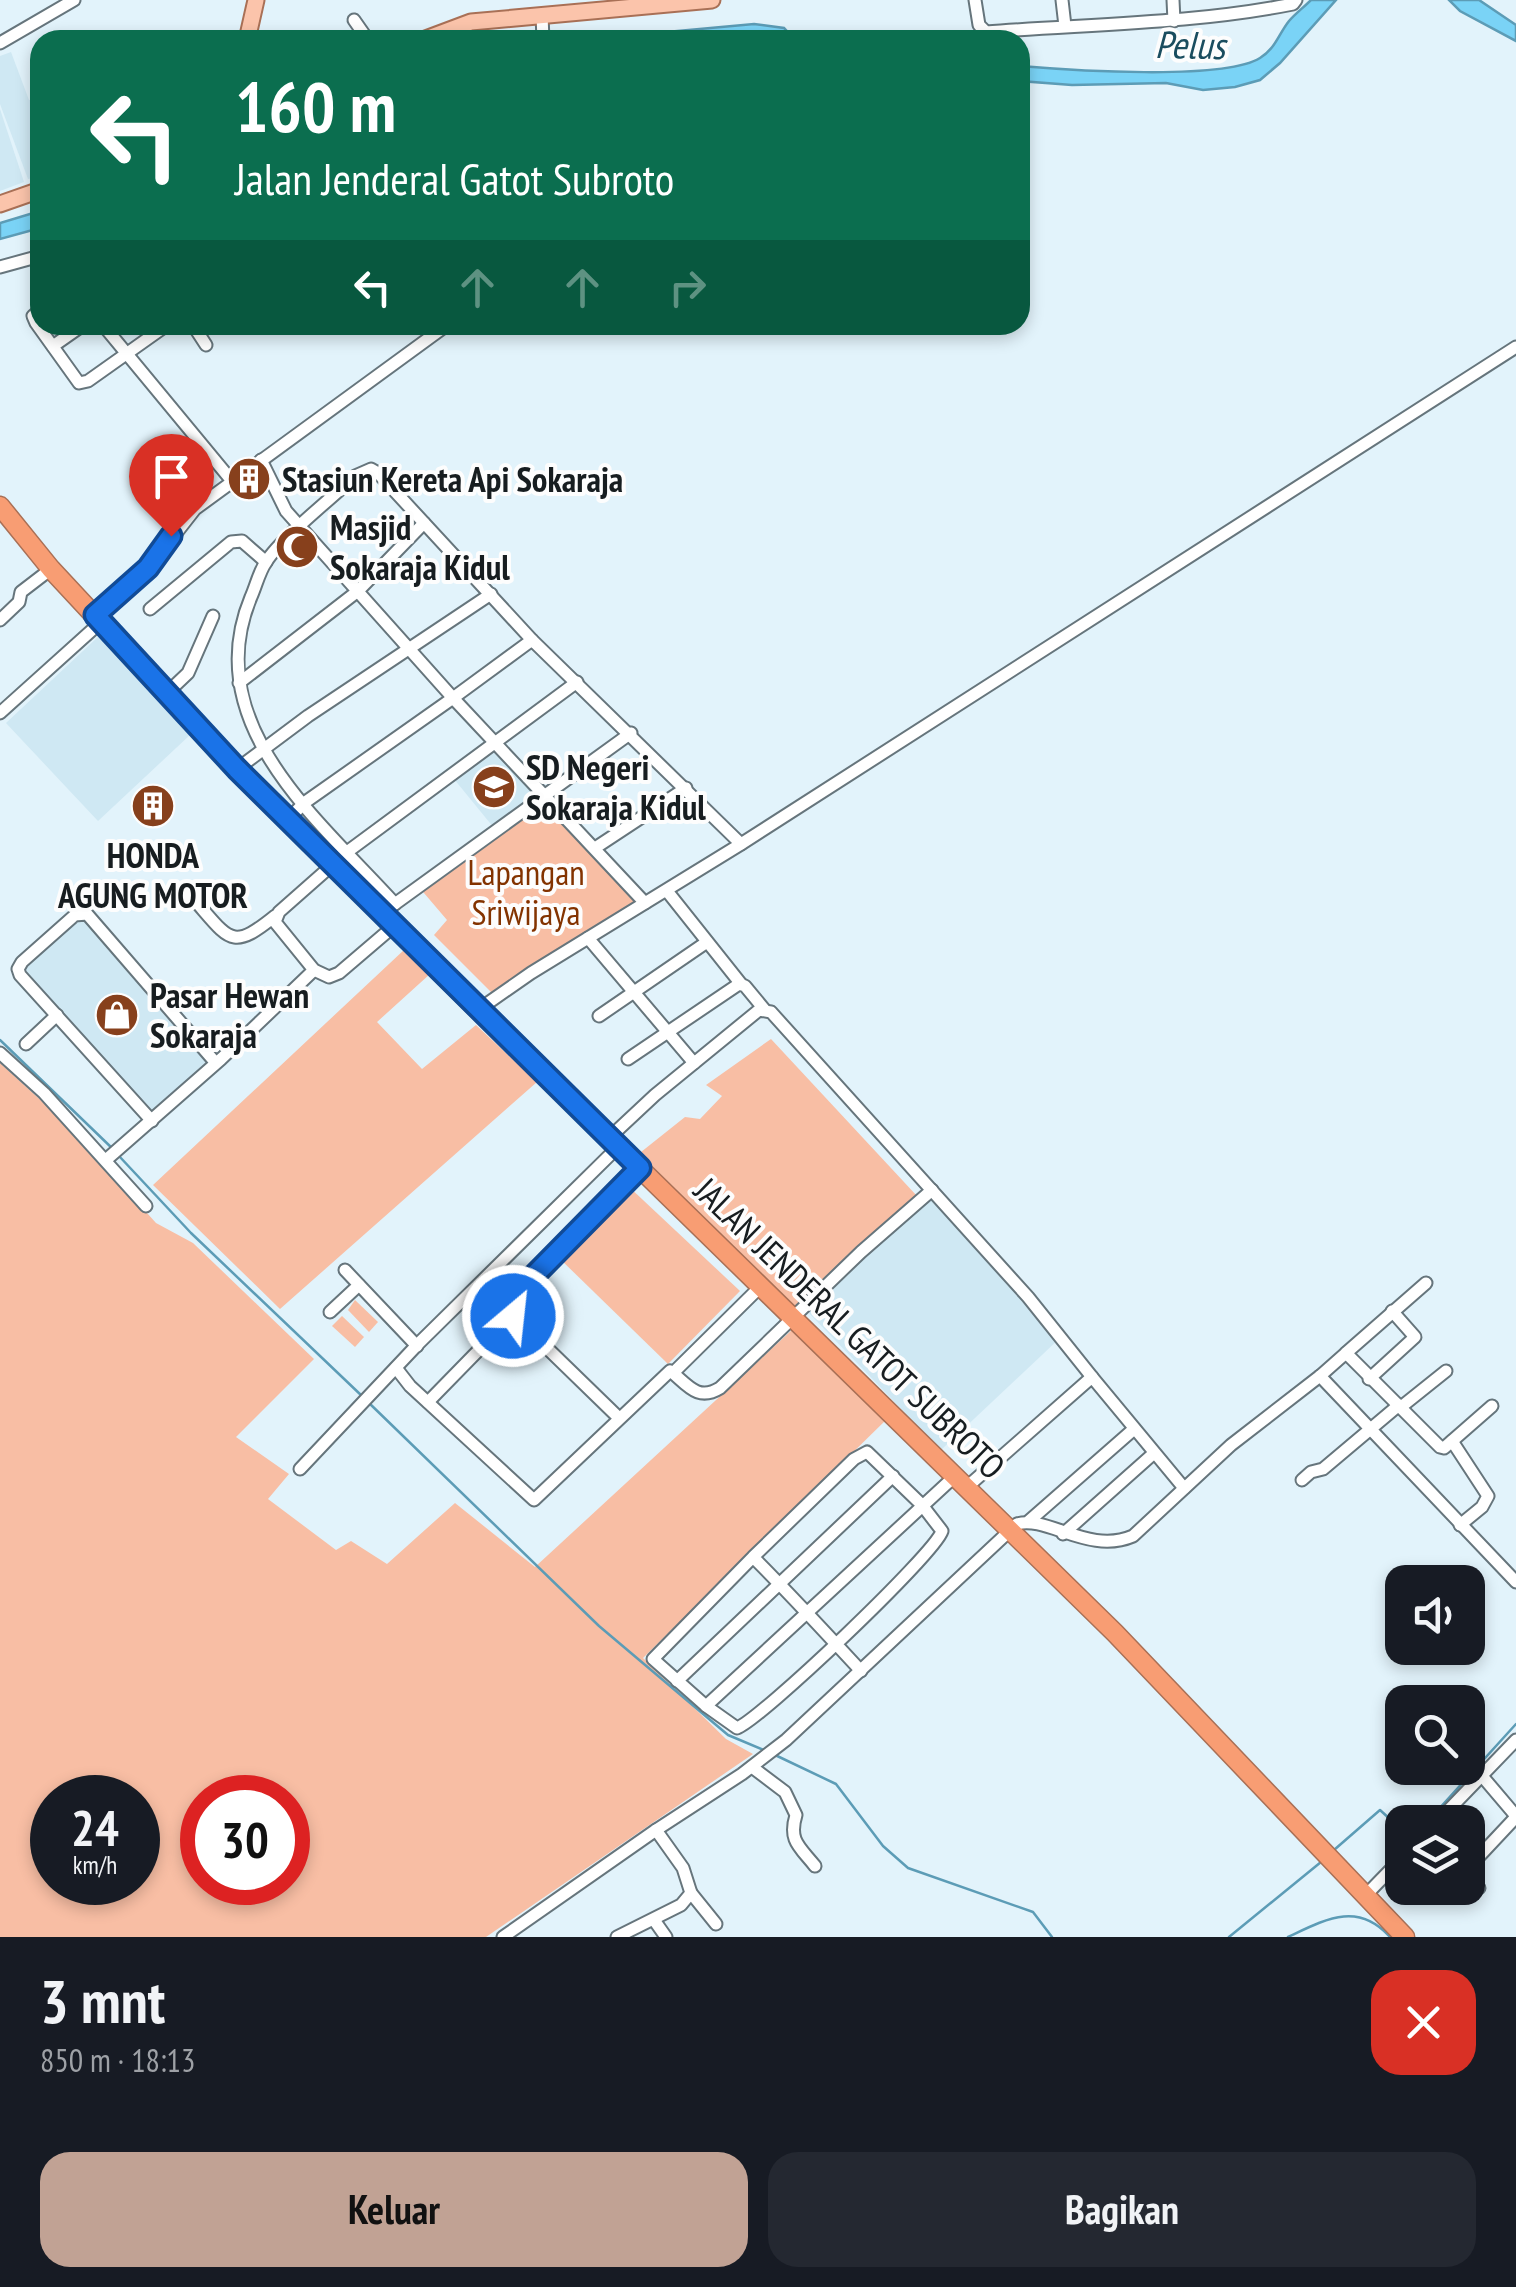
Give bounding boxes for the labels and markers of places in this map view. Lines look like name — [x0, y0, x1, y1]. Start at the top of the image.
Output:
pin — [129, 434, 214, 537]
building icon: Stasiun Kereta Api Sokaraja — [226, 456, 272, 502]
place label: Stasiun Kereta Api Sokaraja — [282, 456, 623, 502]
place label: Masjid Sokaraja Kidul — [330, 504, 510, 590]
mosque icon: Masjid Sokaraja Kidul — [274, 524, 320, 570]
place label: SD Negeri Sokaraja Kidul — [526, 744, 706, 830]
school or university icon: SD Negeri Sokaraja Kidul — [471, 764, 517, 810]
building icon: HONDA AGUNG MOTOR — [130, 783, 176, 829]
place label: HONDA AGUNG MOTOR — [57, 832, 248, 918]
place label: Pasar Hewan Sokaraja — [150, 972, 309, 1058]
shop icon: Pasar Hewan Sokaraja — [94, 992, 140, 1038]

